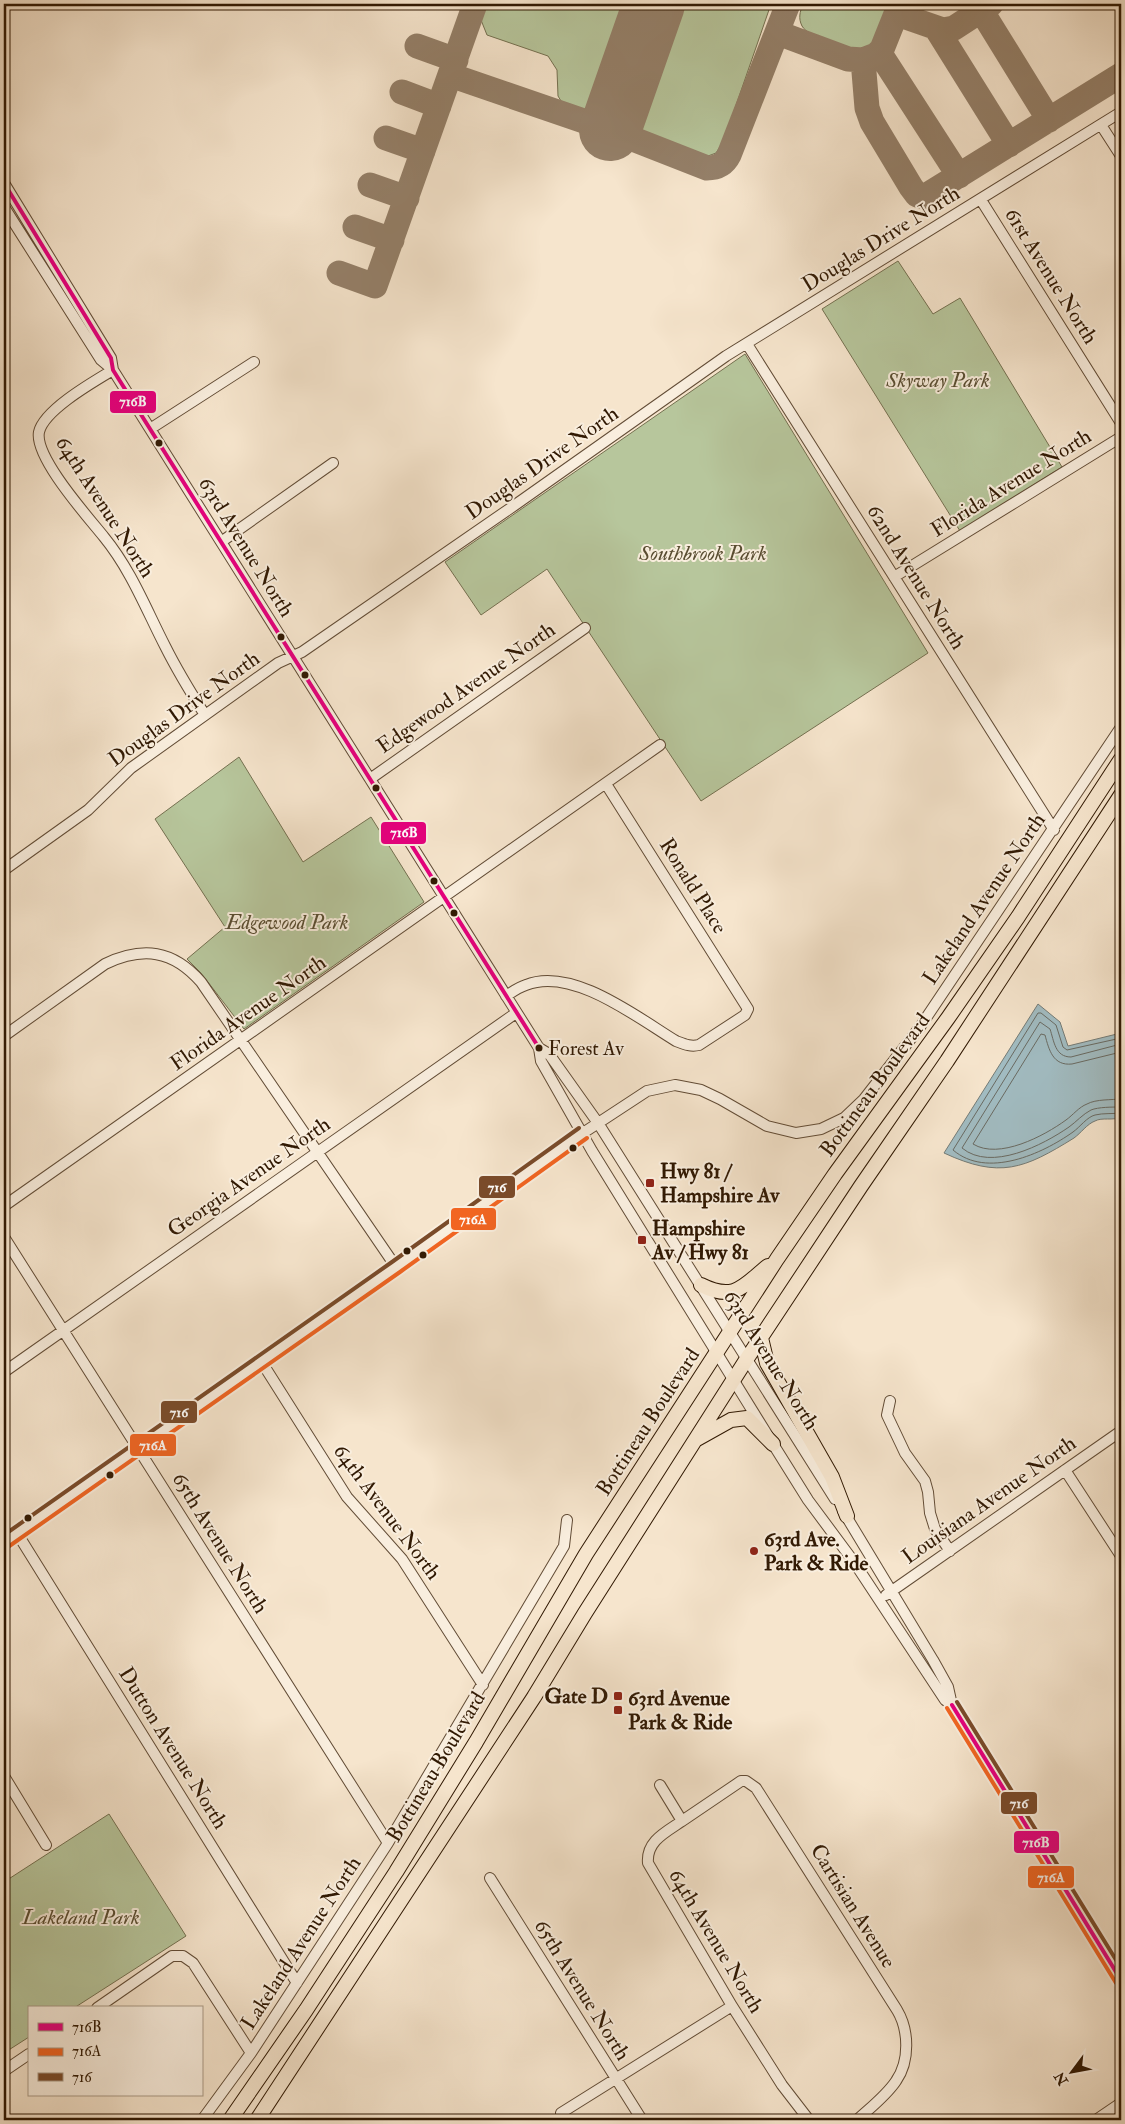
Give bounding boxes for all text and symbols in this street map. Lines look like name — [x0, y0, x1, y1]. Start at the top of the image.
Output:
street label: Douglas Drive North — [797, 180, 965, 298]
street label: 61st Avenue North — [998, 203, 1104, 349]
park label: Skyway Park — [885, 367, 990, 394]
line badge: 716B — [109, 390, 157, 414]
text: 716B — [119, 393, 147, 410]
street label: Douglas Drive North — [460, 400, 624, 526]
street label: Florida Avenue North — [926, 423, 1096, 543]
street label: 64th Avenue North — [49, 431, 161, 583]
unlabelled marker — [154, 438, 164, 448]
street label: 63rd Avenue North — [192, 472, 300, 622]
street label: 62nd Avenue North — [861, 499, 971, 655]
park label: Southbrook Park — [638, 540, 767, 567]
street label: Edgewood Avenue North — [372, 616, 560, 760]
unlabelled marker — [276, 632, 286, 642]
street label: Douglas Drive North — [103, 645, 265, 773]
unlabelled marker — [300, 670, 310, 680]
unlabelled marker — [371, 783, 381, 793]
street label: Lakeland Avenue North — [917, 808, 1051, 990]
line badge: 716B — [380, 821, 427, 845]
text: 716B — [390, 824, 418, 841]
street label: Ronald Place — [653, 833, 733, 939]
unlabelled marker — [429, 876, 439, 886]
unlabelled marker — [449, 908, 459, 918]
park label: Edgewood Park — [223, 909, 349, 936]
street label: Florida Avenue North — [165, 949, 331, 1077]
street label: Bottineau Boulevard — [814, 1007, 937, 1162]
place label: Forest Av — [548, 1036, 624, 1061]
marker: Forest Av — [534, 1043, 544, 1053]
street label: Georgia Avenue North — [162, 1111, 336, 1243]
unlabelled marker — [568, 1143, 578, 1153]
place label: Hwy 81 / Hampshire Av — [660, 1158, 780, 1209]
line badge: 716 — [478, 1175, 516, 1199]
marker: Hwy 81 / Hampshire Av — [644, 1177, 656, 1189]
text: 716 — [488, 1179, 507, 1196]
line badge: 716A — [450, 1207, 497, 1231]
text: 716A — [459, 1211, 487, 1228]
place label: Hampshire Av / Hwy 81 — [651, 1215, 749, 1266]
marker: Hampshire Av / Hwy 81 — [636, 1234, 648, 1246]
unlabelled marker — [402, 1246, 412, 1256]
unlabelled marker — [418, 1250, 428, 1260]
street label: 63rd Avenue North — [717, 1285, 825, 1435]
street label: Bottineau Boulevard — [590, 1342, 706, 1501]
line badge: 716 — [160, 1400, 198, 1424]
text: 716 — [170, 1404, 189, 1421]
street label: Louisiana Avenue North — [897, 1430, 1081, 1570]
line badge: 716A — [129, 1433, 177, 1457]
text: 716A — [139, 1437, 167, 1454]
street label: 64th Avenue North — [327, 1439, 447, 1585]
street label: 65th Avenue North — [166, 1467, 274, 1619]
unlabelled marker — [105, 1470, 115, 1480]
unlabelled marker — [23, 1513, 33, 1523]
place label: 63rd Ave. Park & Ride — [764, 1526, 868, 1577]
marker: 63rd Ave. Park & Ride — [748, 1545, 760, 1557]
street label: Dutton Avenue North — [112, 1662, 234, 1834]
place label: Gate D — [545, 1683, 608, 1710]
place label: 63rd Avenue Park & Ride — [628, 1685, 732, 1736]
street label: Bottineau Boulevard — [380, 1686, 492, 1847]
marker: Gate D — [612, 1690, 624, 1702]
marker: 63rd Avenue Park & Ride — [612, 1704, 624, 1716]
line badge: 716 — [1000, 1791, 1038, 1815]
text: 716 — [1010, 1795, 1029, 1812]
line badge: 716B — [1013, 1830, 1060, 1854]
text: 716B — [1022, 1834, 1050, 1851]
street label: Cartisian Avenue — [804, 1839, 902, 1973]
street label: Lakeland Avenue North — [235, 1851, 367, 2035]
street label: 64th Avenue North — [662, 1864, 770, 2018]
line badge: 716A — [1027, 1865, 1075, 1889]
text: 716A — [1037, 1869, 1065, 1886]
park label: Lakeland Park — [21, 1904, 140, 1931]
street label: 65th Avenue North — [528, 1914, 636, 2066]
legend — [28, 2006, 202, 2096]
text: 716B — [72, 2018, 102, 2037]
text: 716A — [72, 2042, 102, 2061]
north arrow — [1048, 2046, 1098, 2096]
text: 716 — [72, 2068, 93, 2087]
text: N — [1051, 2068, 1072, 2089]

